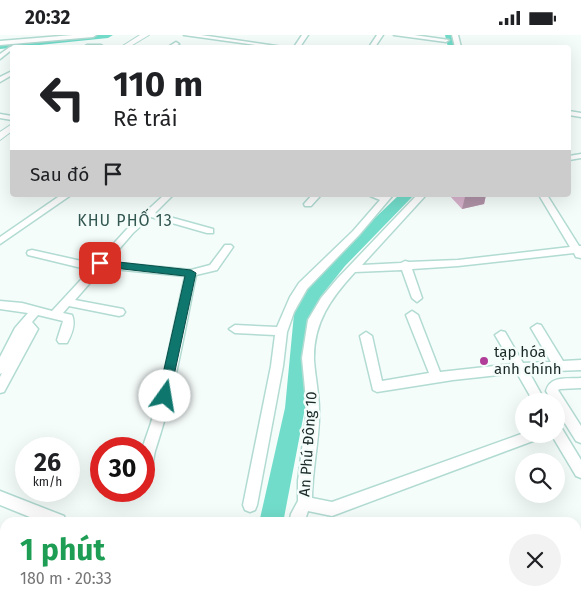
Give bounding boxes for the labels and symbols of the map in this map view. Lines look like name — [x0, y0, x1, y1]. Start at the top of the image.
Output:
district label: KHU PHỐ 13 — [77, 208, 173, 230]
pin — [79, 242, 121, 284]
place label: tạp hóa anh chính — [494, 343, 562, 378]
marker: tạp hóa anh chính — [478, 355, 490, 367]
position arrow — [138, 369, 190, 421]
street label: An Phú Đông 10 — [295, 391, 321, 497]
speed limit sign: 30 — [90, 437, 155, 502]

